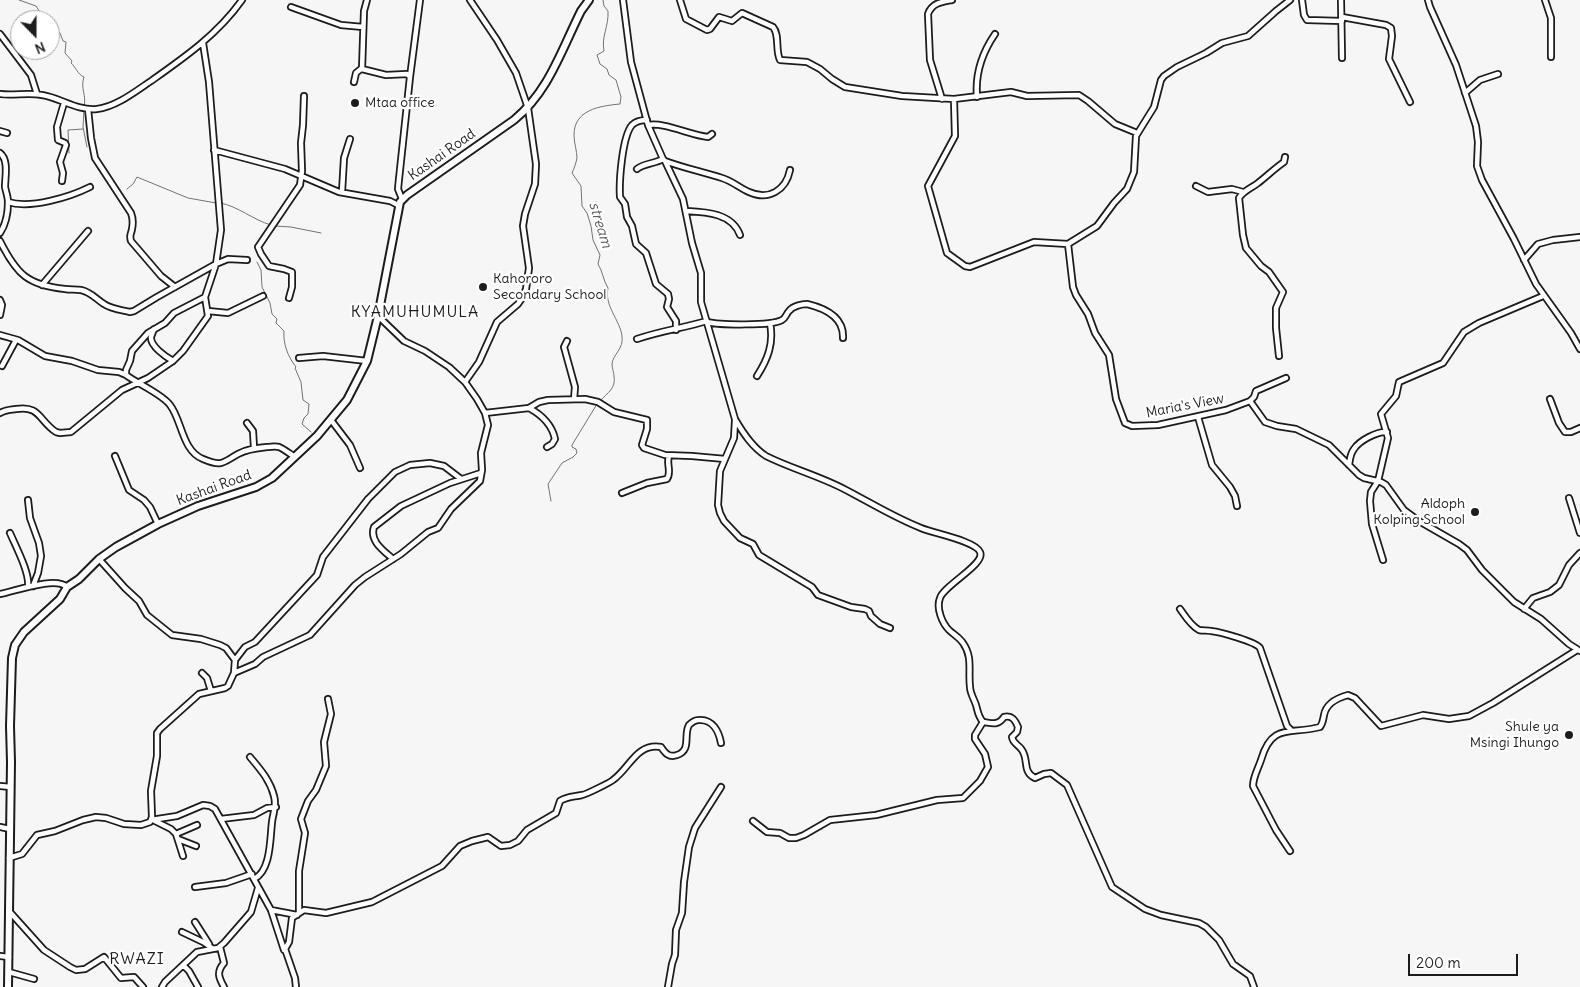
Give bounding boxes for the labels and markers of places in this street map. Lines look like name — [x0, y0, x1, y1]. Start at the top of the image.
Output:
place label: Mtaa office — [365, 95, 435, 111]
marker: Mtaa office — [349, 97, 361, 109]
place label: Kahororo Secondary School — [493, 271, 606, 304]
marker: Kahororo Secondary School — [477, 281, 489, 293]
place label: Aldoph Kolping School — [1373, 496, 1465, 528]
marker: Aldoph Kolping School — [1469, 506, 1481, 518]
place label: Shule ya Msingi Ihungo — [1470, 719, 1559, 752]
marker: Shule ya Msingi Ihungo — [1563, 729, 1575, 741]

